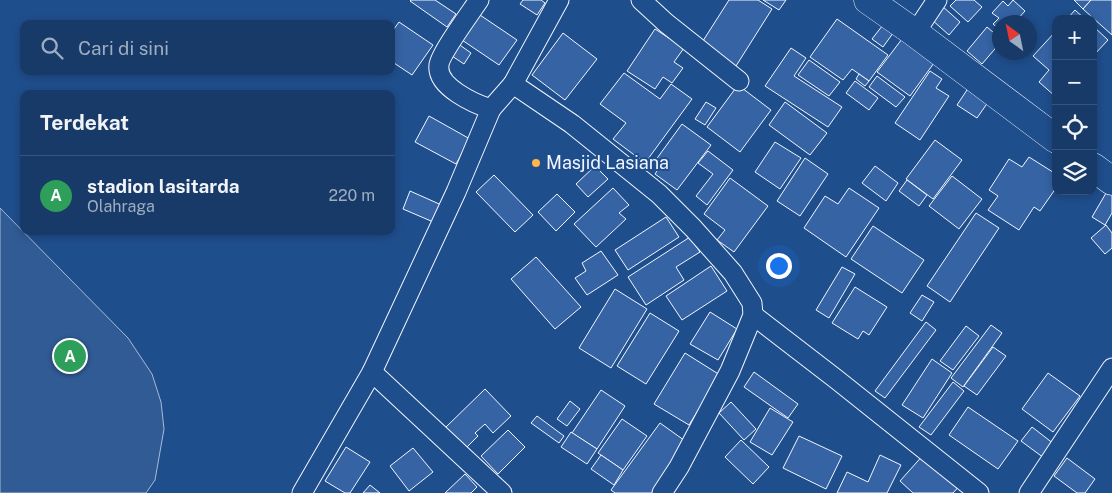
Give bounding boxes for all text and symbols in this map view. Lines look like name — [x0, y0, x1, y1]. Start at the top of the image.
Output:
north arrow — [992, 15, 1037, 60]
map controls — [1052, 15, 1097, 195]
button: + — [1052, 15, 1097, 60]
search box — [20, 20, 395, 75]
icon: search — [38, 34, 66, 62]
text: Cari di sini — [78, 37, 169, 59]
button: − — [1052, 60, 1097, 105]
button: locate — [1052, 105, 1097, 150]
text: Terdekat — [40, 110, 129, 135]
button: layers — [1052, 150, 1097, 195]
place label: Masjid Lasiana — [546, 152, 669, 173]
marker: Masjid Lasiana — [530, 157, 542, 169]
text: stadion lasitarda — [87, 175, 239, 197]
text: A — [50, 186, 62, 205]
text: 220 m — [328, 186, 375, 205]
text: Olahraga — [87, 197, 155, 216]
your location — [766, 253, 792, 279]
pin: A — [54, 337, 86, 375]

